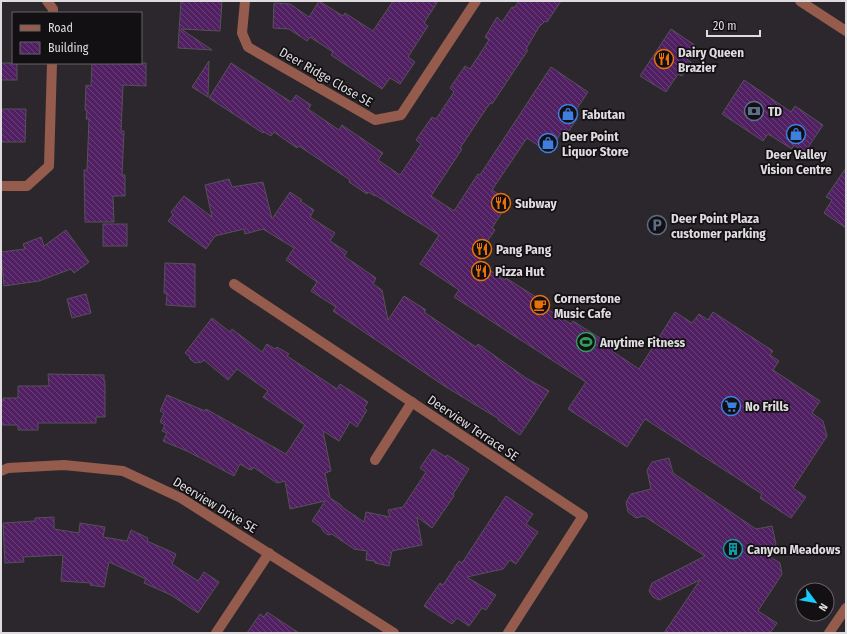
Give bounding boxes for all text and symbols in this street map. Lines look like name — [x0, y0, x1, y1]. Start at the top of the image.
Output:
legend — [12, 12, 142, 64]
scale bar — [707, 12, 760, 38]
text: 20 m — [713, 19, 737, 33]
text: Road — [48, 21, 73, 35]
text: Building — [48, 41, 89, 55]
street label: Deer Ridge Close SE — [277, 44, 375, 110]
place label: Dairy Queen Brazier — [678, 45, 744, 75]
restaurant icon: Dairy Queen Brazier — [653, 48, 675, 70]
bank icon: TD — [743, 100, 765, 122]
shop icon: Fabutan — [557, 103, 579, 125]
place label: TD — [768, 104, 782, 119]
place label: Fabutan — [582, 107, 625, 122]
shop icon: Deer Valley Vision Centre — [785, 123, 807, 145]
place label: Deer Point Liquor Store — [562, 129, 629, 159]
shop icon: Deer Point Liquor Store — [537, 132, 559, 154]
place label: Deer Valley Vision Centre — [759, 147, 832, 177]
restaurant icon: Subway — [490, 192, 512, 214]
place label: Subway — [515, 196, 558, 211]
place label: Deer Point Plaza customer parking — [671, 211, 766, 241]
parking icon: Deer Point Plaza customer parking — [646, 214, 668, 236]
restaurant icon: Pang Pang — [471, 238, 493, 260]
place label: Pang Pang — [496, 242, 552, 257]
restaurant icon: Pizza Hut — [470, 260, 492, 282]
place label: Pizza Hut — [495, 264, 545, 279]
place label: Cornerstone Music Cafe — [554, 291, 621, 321]
cafe icon: Cornerstone Music Cafe — [529, 294, 551, 316]
sports icon: Anytime Fitness — [575, 331, 597, 353]
place label: Anytime Fitness — [599, 335, 686, 350]
street label: Deerview Terrace SE — [425, 392, 521, 464]
supermarket icon: No Frills — [720, 395, 742, 417]
place label: No Frills — [745, 399, 789, 414]
street label: Deerview Drive SE — [170, 474, 260, 536]
building icon: Canyon Meadows — [722, 538, 744, 560]
place label: Canyon Meadows — [747, 542, 841, 557]
north arrow — [795, 582, 835, 622]
text: N — [816, 601, 830, 613]

